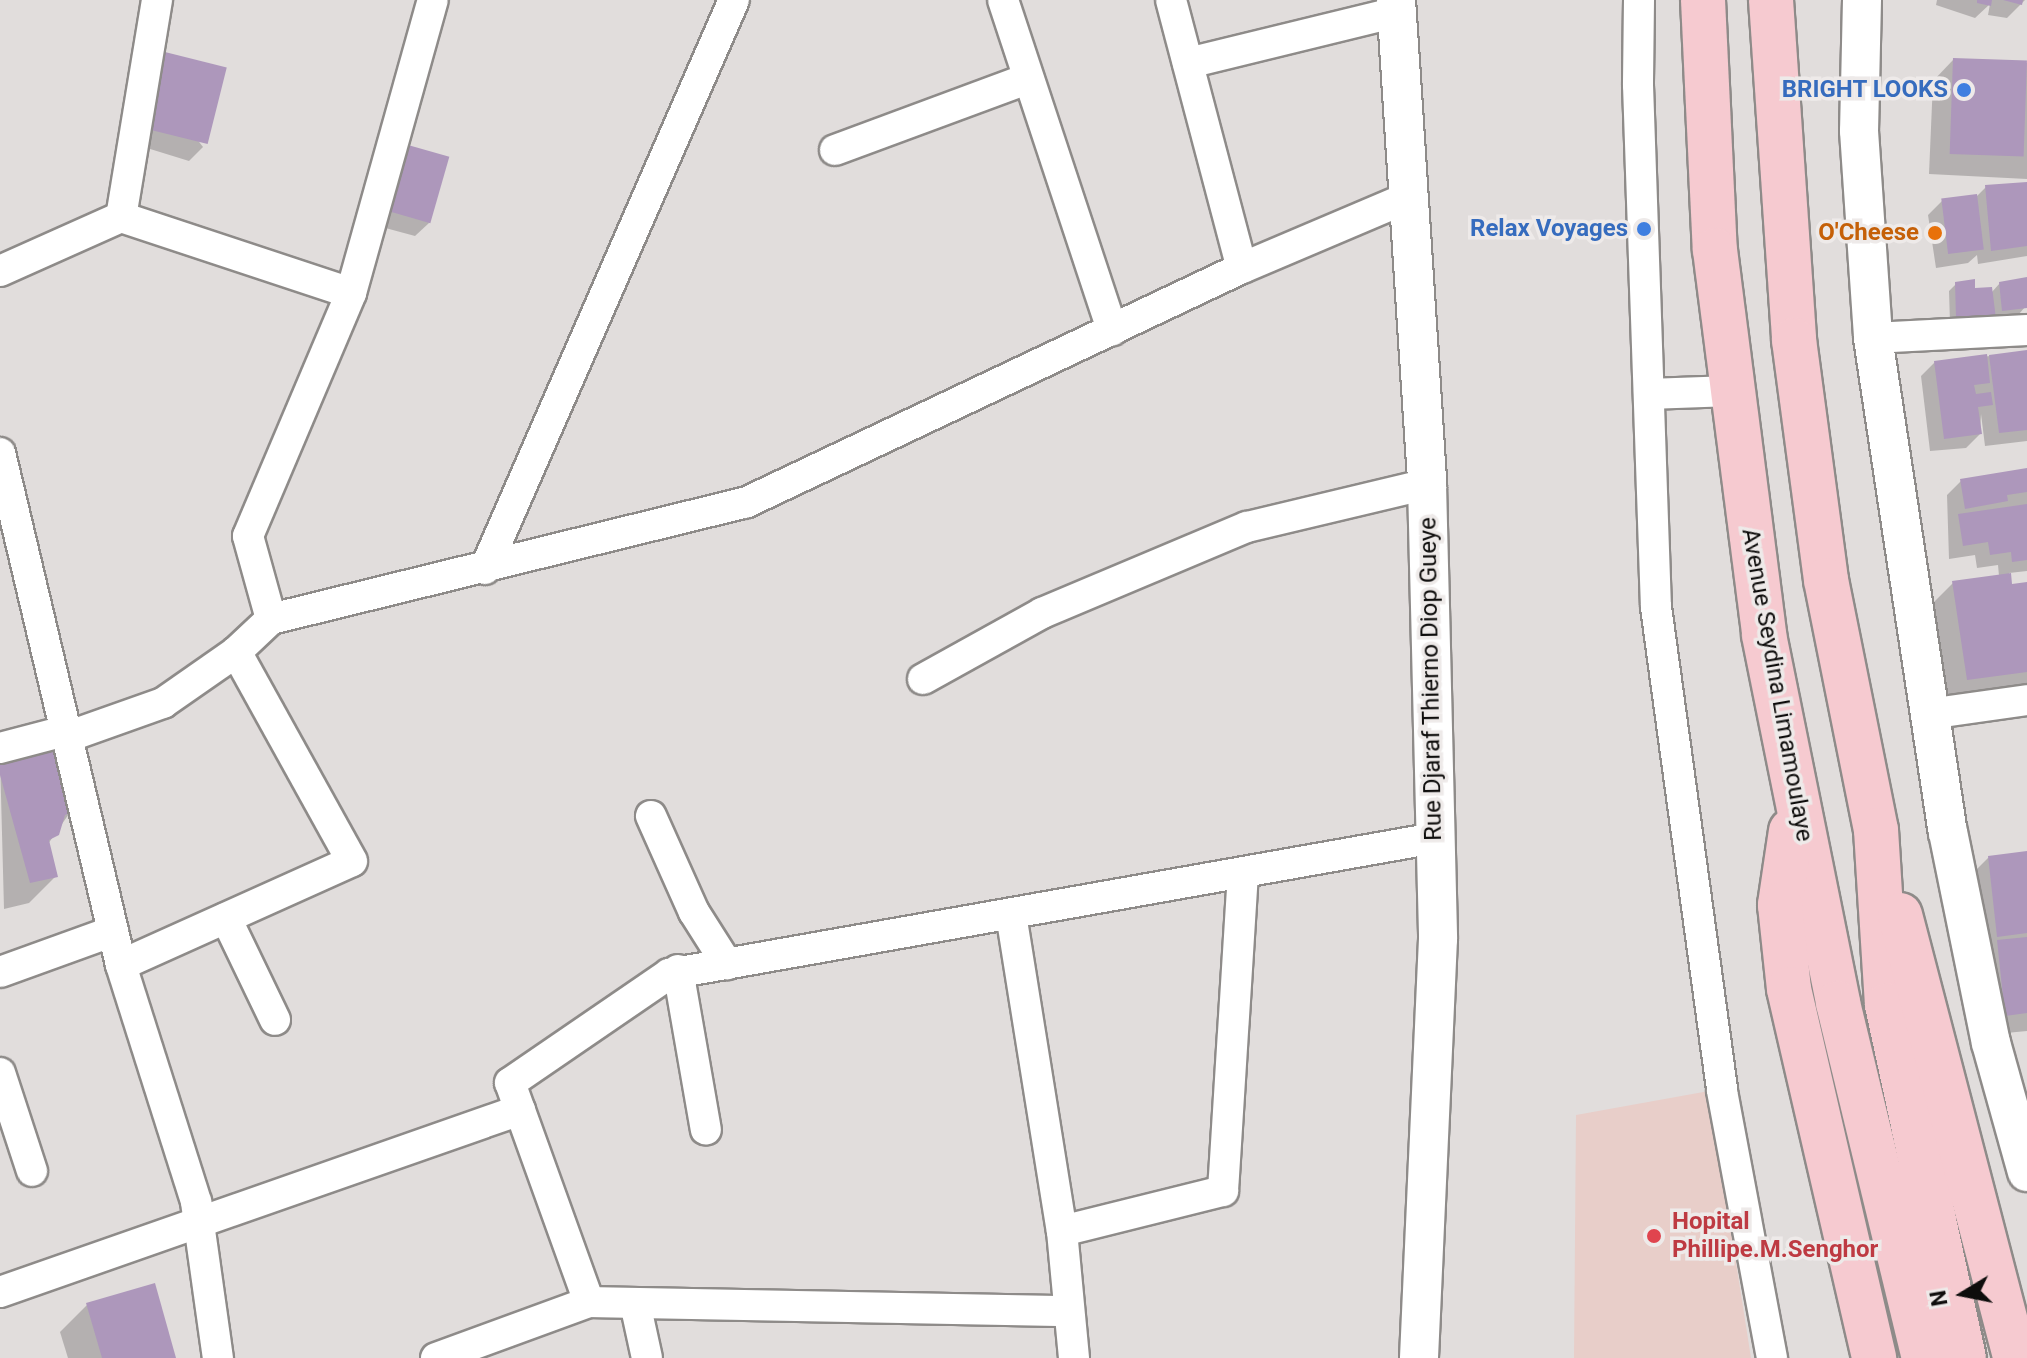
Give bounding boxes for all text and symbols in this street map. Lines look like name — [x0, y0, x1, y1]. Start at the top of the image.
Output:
place label: BRIGHT LOOKS — [1781, 76, 1948, 104]
marker: BRIGHT LOOKS — [1955, 81, 1973, 99]
place label: Relax Voyages — [1470, 215, 1628, 243]
place label: O'Cheese — [1818, 219, 1919, 247]
marker: Relax Voyages — [1635, 220, 1653, 238]
marker: O'Cheese — [1926, 224, 1944, 242]
street label: Rue Djaraf Thierno Diop Gueye — [1414, 517, 1448, 841]
street label: Avenue Seydina Limamoulaye — [1735, 526, 1819, 844]
place label: Hopital Phillipe.M.Senghor — [1672, 1208, 1878, 1264]
marker: Hopital Phillipe.M.Senghor — [1643, 1225, 1665, 1247]
north arrow — [1923, 1254, 2003, 1334]
text: N — [1925, 1288, 1953, 1308]

